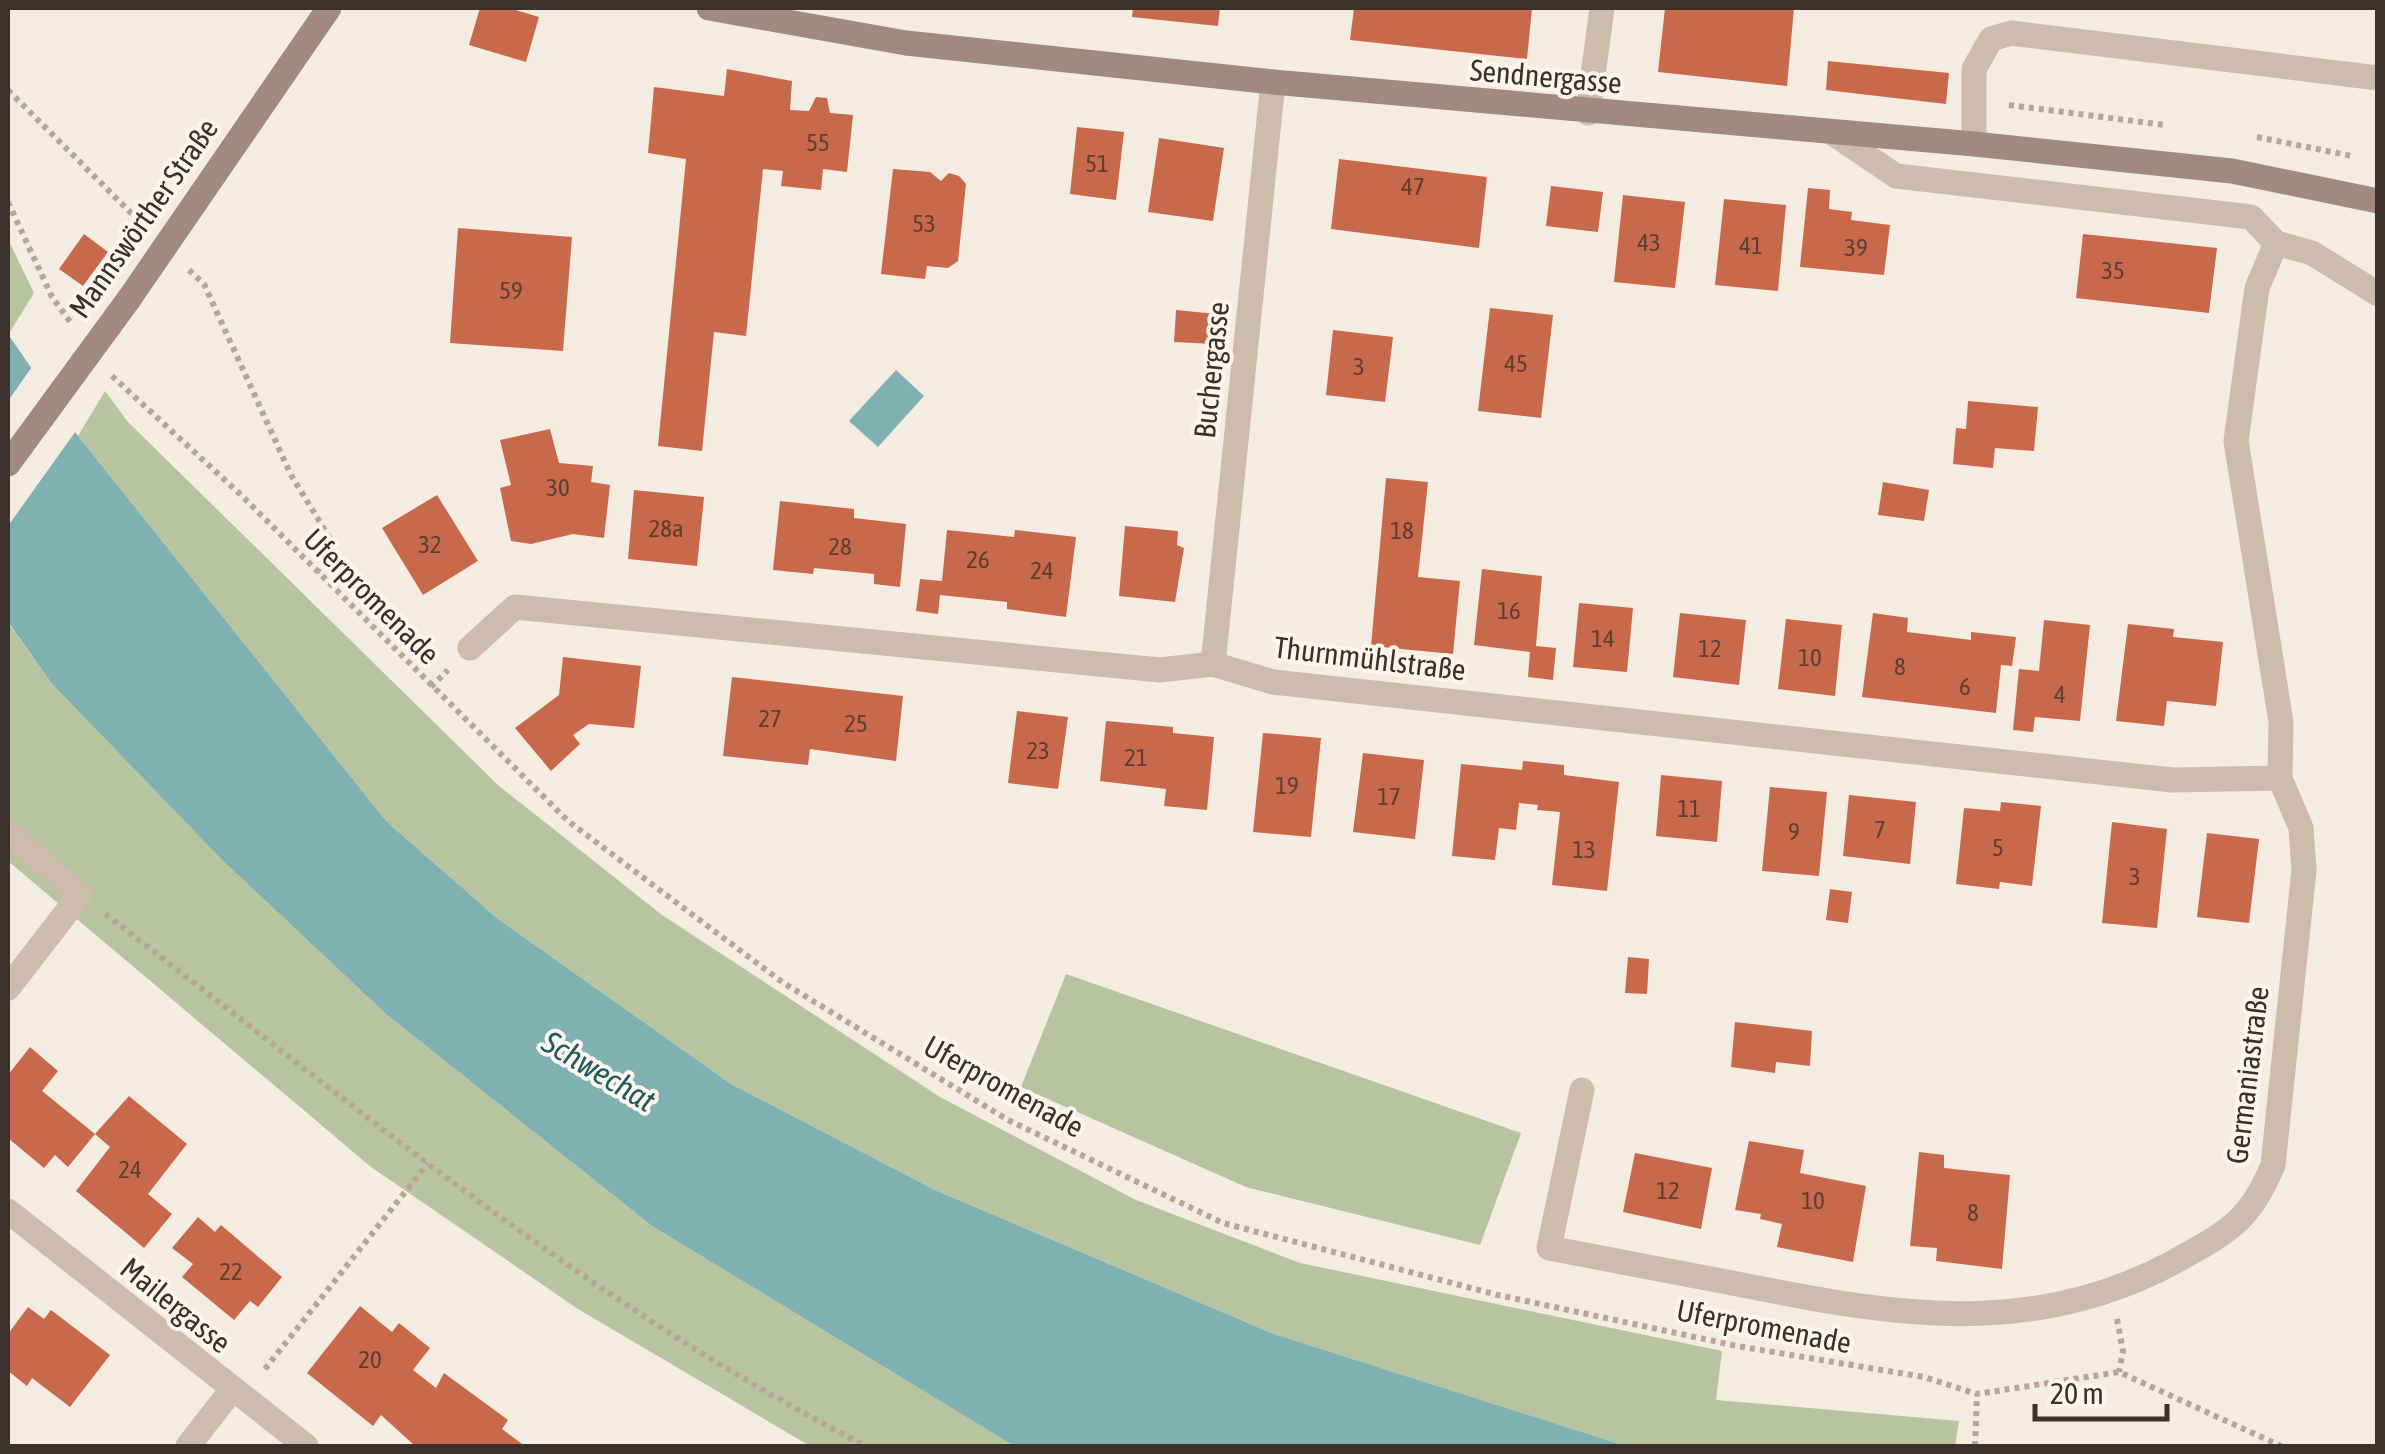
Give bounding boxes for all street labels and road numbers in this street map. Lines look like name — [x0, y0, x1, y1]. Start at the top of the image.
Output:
street label: Sendnergasse — [1469, 52, 1623, 100]
street label: Mannswörther Straße — [62, 112, 224, 324]
street label: Buchergasse — [1187, 300, 1235, 440]
street label: Uferpromenade — [297, 521, 447, 671]
street label: Thurnmühlstraße — [1272, 629, 1468, 687]
street label: Germaniastraße — [2219, 984, 2275, 1166]
street label: Uferpromenade — [918, 1028, 1090, 1144]
street label: Mailergasse — [114, 1250, 238, 1360]
street label: Uferpromenade — [1674, 1292, 1854, 1360]

